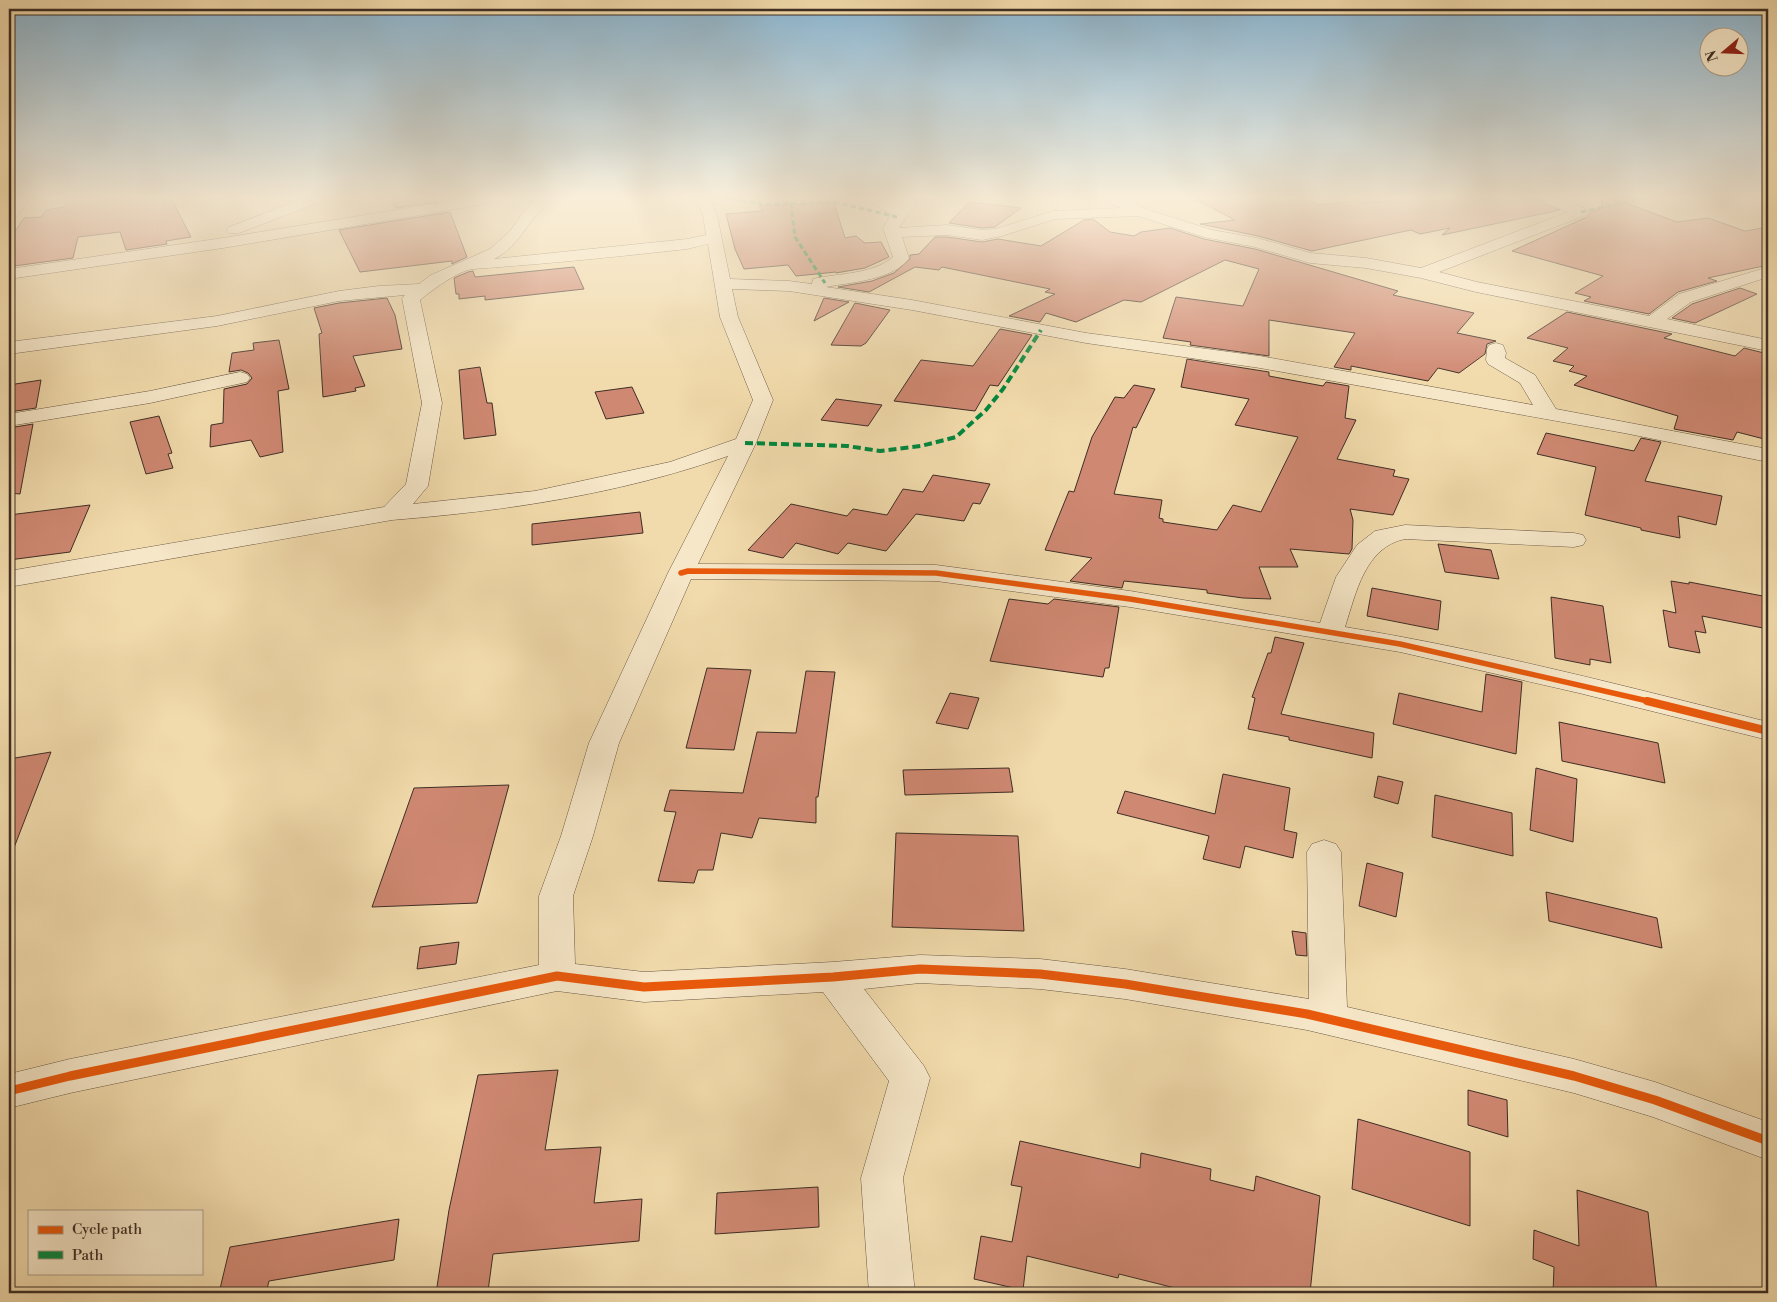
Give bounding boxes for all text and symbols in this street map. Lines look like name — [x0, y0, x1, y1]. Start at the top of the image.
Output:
north arrow — [1700, 28, 1750, 78]
text: N — [1702, 48, 1723, 64]
legend — [28, 1210, 202, 1274]
text: Cycle path — [72, 1220, 142, 1239]
text: Path — [72, 1246, 104, 1265]

